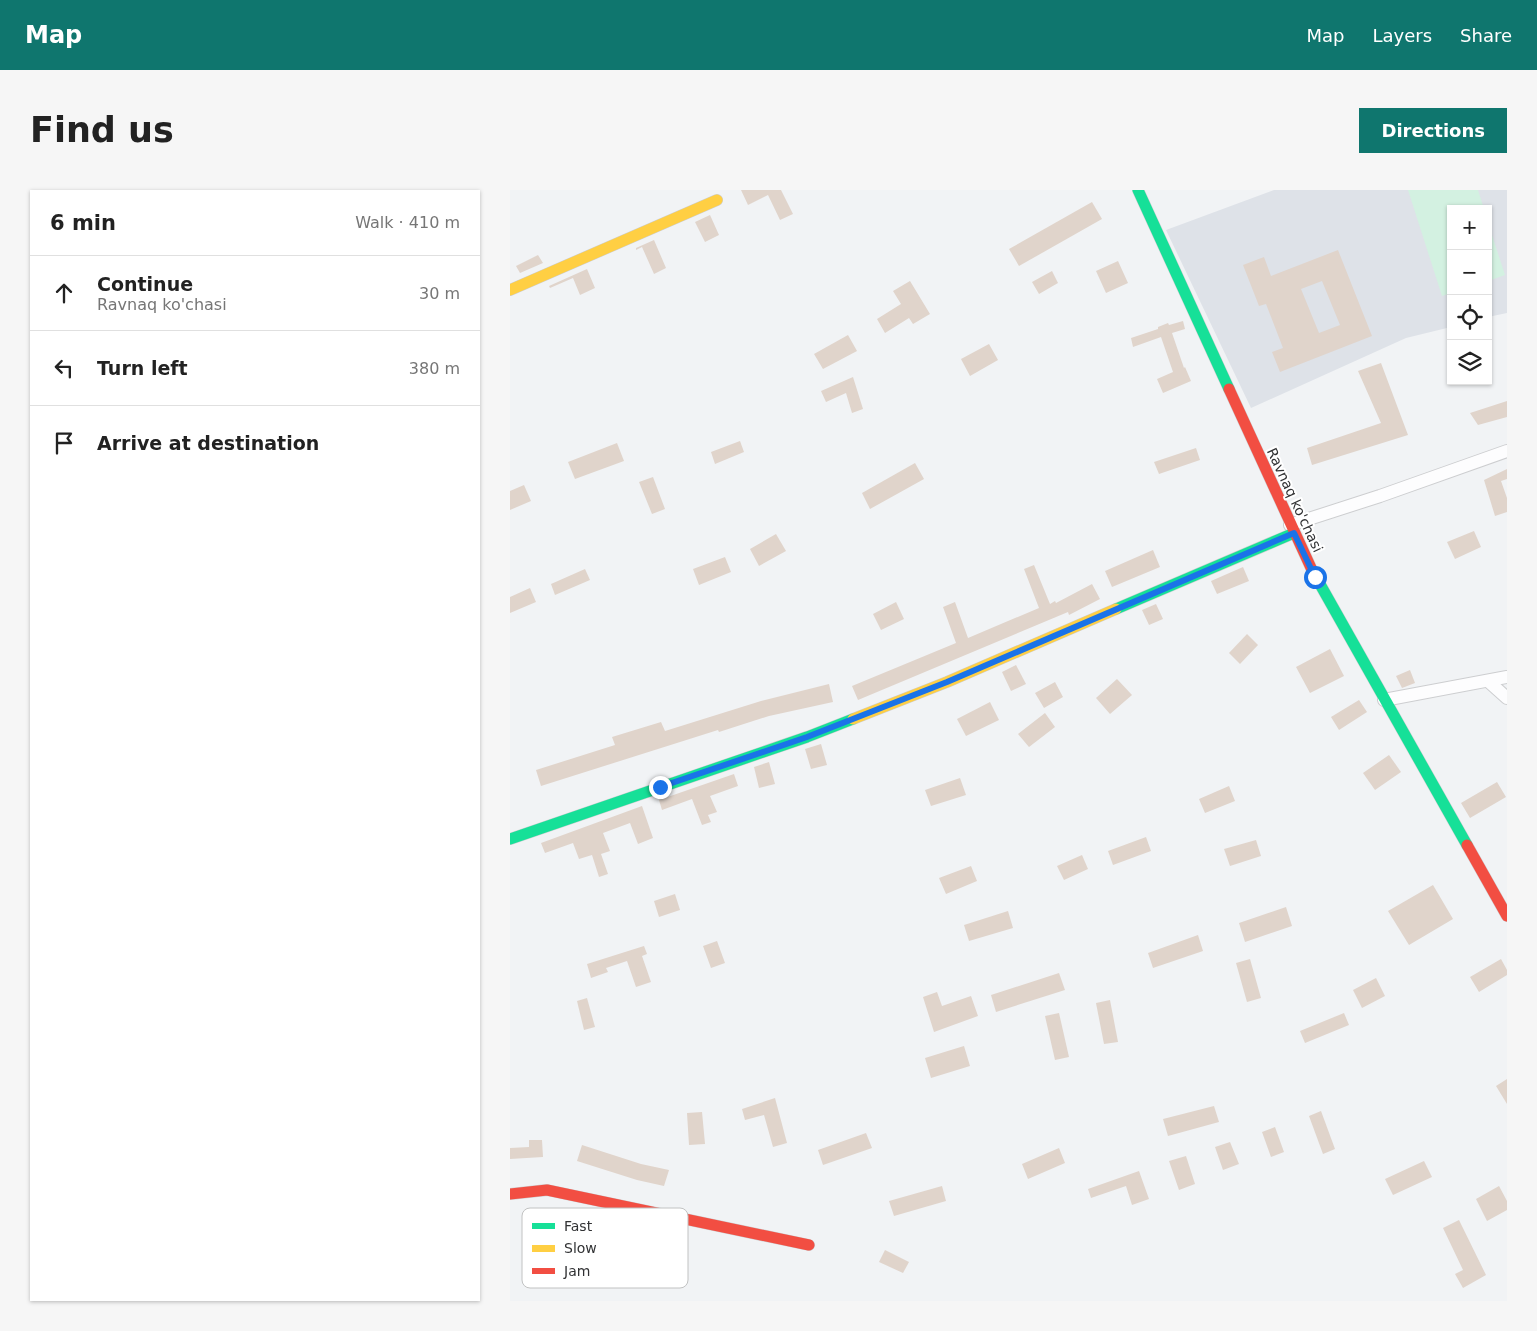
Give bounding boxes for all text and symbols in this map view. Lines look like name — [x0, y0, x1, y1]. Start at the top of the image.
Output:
text: Map — [25, 21, 82, 49]
text: Map — [1306, 25, 1344, 46]
text: Layers — [1372, 25, 1432, 46]
text: Share — [1460, 25, 1512, 46]
button: Directions — [1359, 108, 1507, 153]
text: Find us — [30, 110, 174, 150]
map controls — [1447, 205, 1492, 385]
button: + — [1447, 205, 1492, 250]
text: 6 min — [50, 211, 116, 235]
text: Walk · 410 m — [355, 213, 460, 232]
button: − — [1447, 250, 1492, 295]
text: Continue — [97, 273, 193, 295]
icon: ahead — [50, 279, 78, 307]
text: 30 m — [419, 284, 460, 303]
text: Ravnaq ko'chasi — [97, 295, 227, 314]
button: locate — [1447, 295, 1492, 340]
button: layers — [1447, 340, 1492, 385]
icon: left — [50, 354, 78, 382]
text: Turn left — [97, 357, 188, 379]
text: 380 m — [409, 359, 460, 378]
icon: arrive — [50, 429, 78, 457]
text: Arrive at destination — [97, 432, 319, 454]
street label: Ravnaq ko'chasi — [1264, 445, 1326, 555]
route start — [1304, 566, 1327, 589]
route end — [649, 776, 672, 799]
legend — [522, 1208, 688, 1288]
text: Fast — [564, 1218, 593, 1234]
text: Slow — [564, 1240, 597, 1256]
text: Jam — [563, 1263, 590, 1279]

